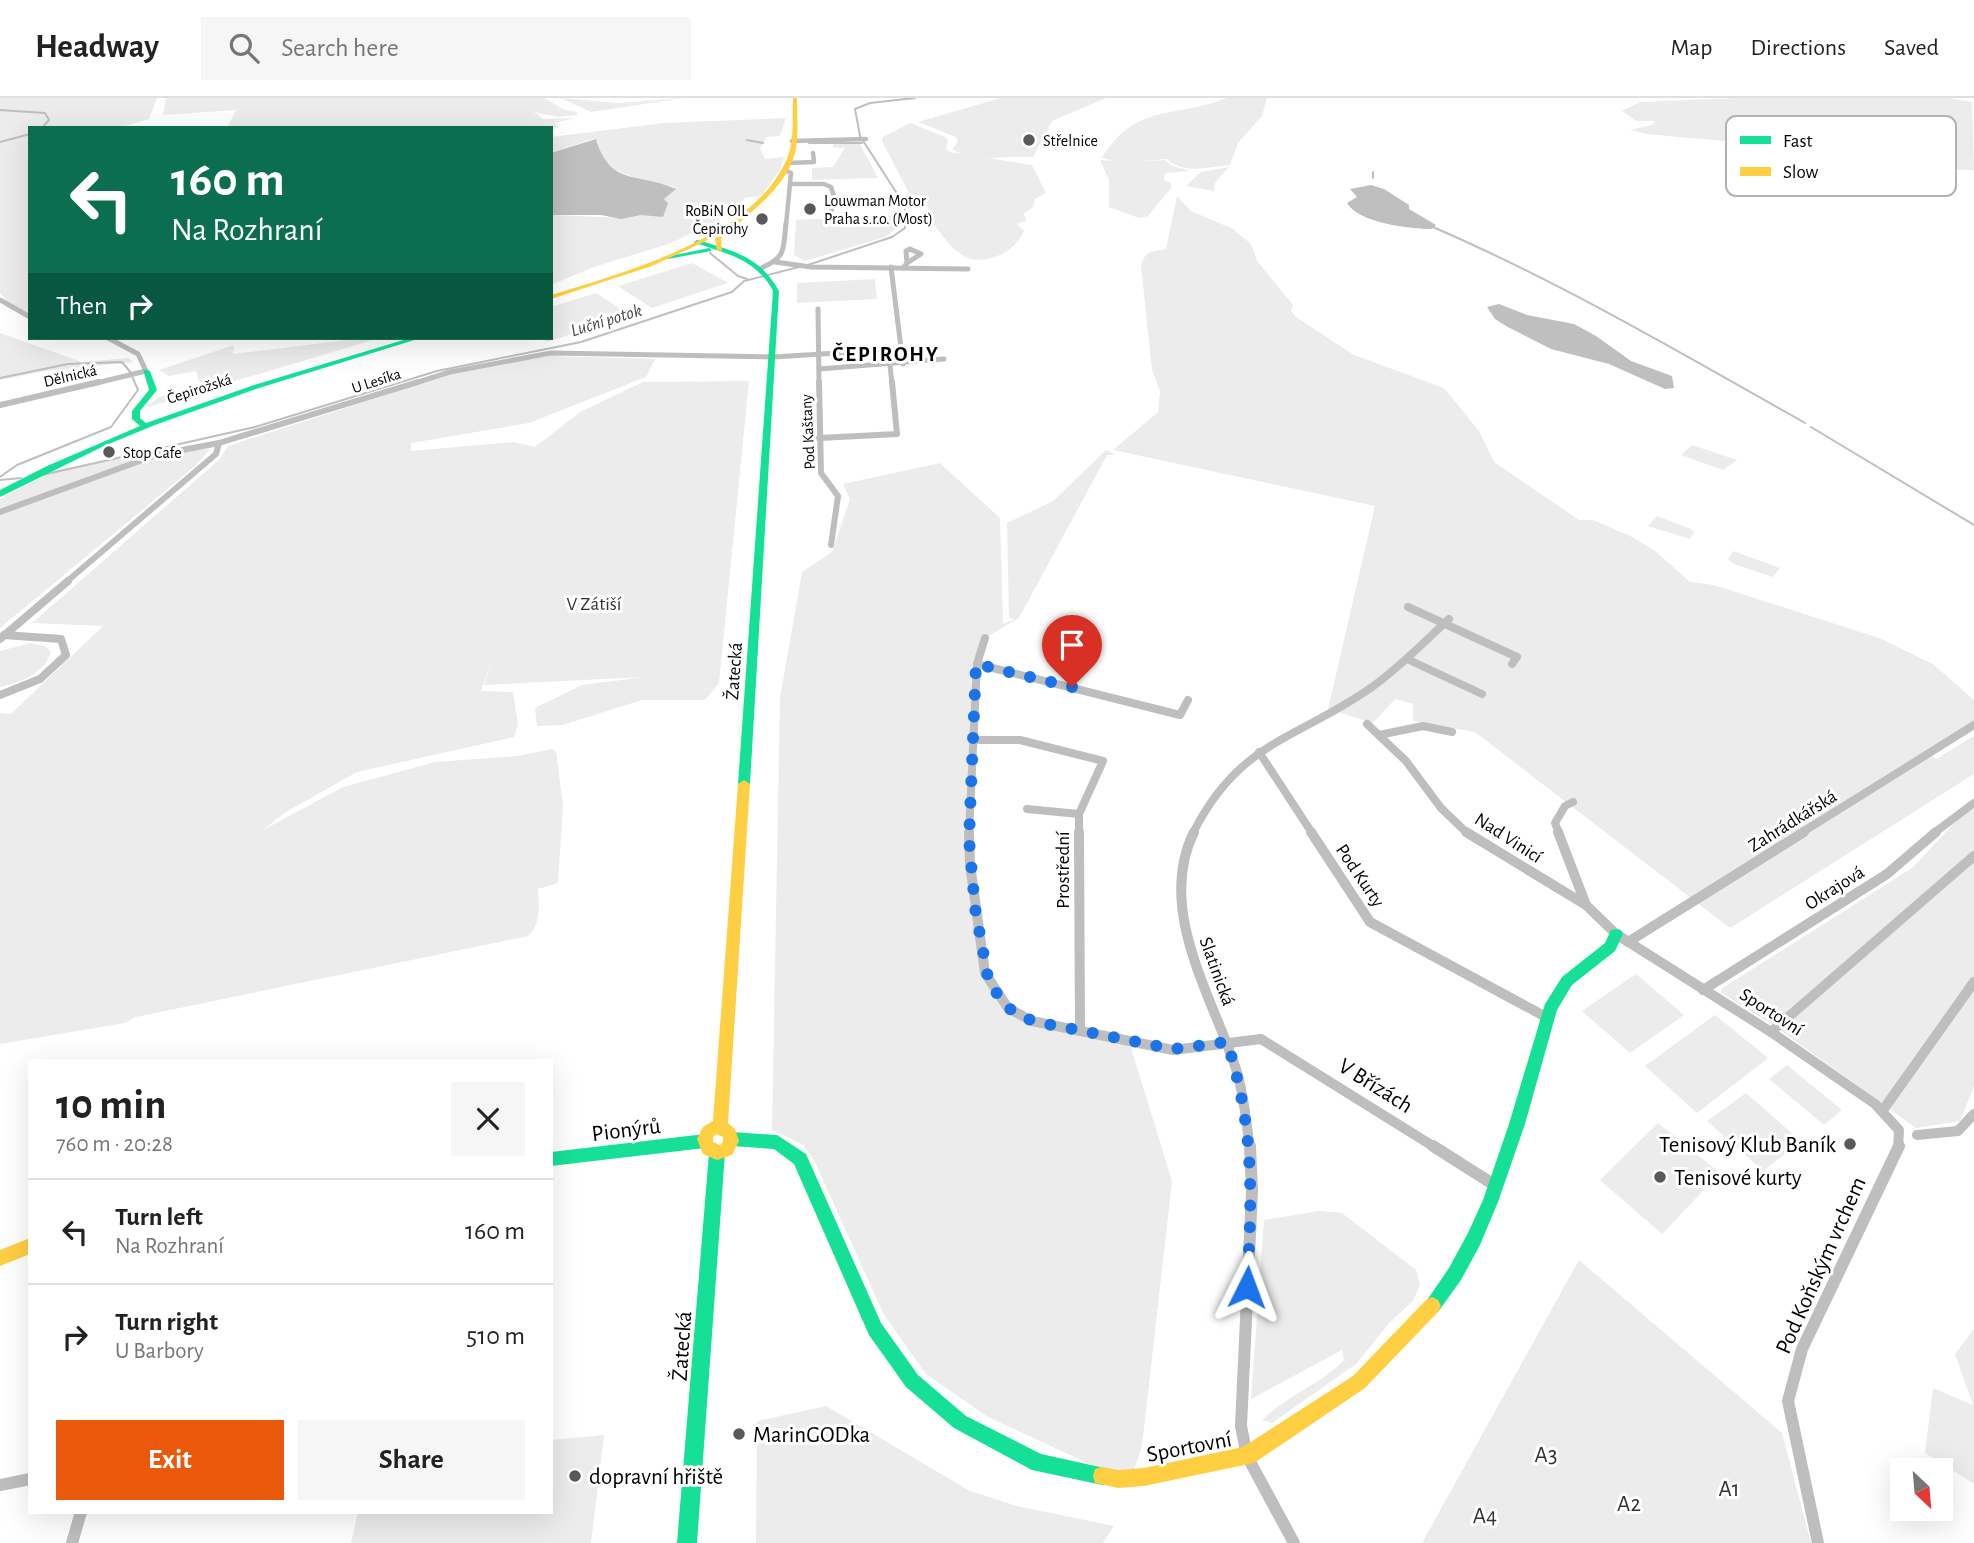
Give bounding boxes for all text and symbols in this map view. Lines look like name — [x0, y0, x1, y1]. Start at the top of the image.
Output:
search box — [201, 17, 691, 80]
icon: search — [225, 29, 263, 67]
text: Headway — [35, 31, 159, 64]
text: Search here — [281, 35, 399, 61]
text: Map — [1670, 36, 1712, 60]
text: Directions — [1750, 36, 1846, 60]
text: Saved — [1884, 36, 1939, 60]
legend — [1726, 116, 1956, 196]
marker: Střelnice — [1021, 132, 1037, 148]
text: Fast — [1783, 132, 1813, 151]
place label: Střelnice — [1043, 133, 1098, 149]
icon: left — [56, 154, 147, 245]
text: 160 m — [171, 156, 285, 205]
text: Slow — [1783, 163, 1819, 182]
place label: Louwman Motor Praha s.r.o. (Most) — [824, 193, 933, 227]
marker: Louwman Motor Praha s.r.o. (Most) — [802, 201, 818, 217]
place label: RoBiN OIL Čepirohy — [685, 203, 748, 238]
marker: RoBiN OIL Čepirohy — [754, 211, 770, 227]
text: Na Rozhraní — [171, 214, 322, 246]
icon: right — [121, 287, 159, 325]
text: Then — [56, 293, 107, 319]
water label: Luční potok — [569, 302, 644, 340]
district label: ČEPIROHY — [832, 342, 940, 365]
street label: Dělnická — [42, 362, 98, 390]
street label: U Lesíka — [350, 366, 403, 396]
street label: Čepirožská — [164, 369, 234, 407]
street label: Pod Kaštany — [798, 394, 819, 470]
marker: Stop Cafe — [101, 444, 117, 460]
place label: Stop Cafe — [123, 445, 182, 461]
park label: V Zátiší — [567, 595, 622, 614]
pin — [1042, 615, 1102, 687]
icon: arrive — [1053, 626, 1091, 664]
street label: Žatecká — [721, 641, 746, 701]
street label: Zahrádkářská — [1745, 787, 1840, 856]
street label: Nad Vinicí — [1471, 810, 1546, 867]
street label: Prostřední — [1054, 831, 1073, 909]
street label: Pod Kurty — [1332, 841, 1388, 911]
street label: Okrajová — [1802, 863, 1868, 914]
street label: Slatinická — [1195, 935, 1238, 1009]
street label: Sportovní — [1736, 985, 1807, 1040]
street label: V Břízách — [1334, 1055, 1416, 1118]
button: close — [451, 1082, 525, 1156]
text: 10 min — [56, 1084, 166, 1126]
street label: Pionýrů — [590, 1115, 662, 1146]
text: 760 m · 20:28 — [56, 1133, 173, 1156]
place label: Tenisový Klub Baník — [1659, 1134, 1836, 1157]
marker: Tenisový Klub Baník — [1842, 1136, 1858, 1152]
place label: Tenisové kurty — [1674, 1167, 1802, 1190]
marker: Tenisové kurty — [1652, 1169, 1668, 1185]
street label: Pod Koňským vrchem — [1772, 1174, 1871, 1358]
text: Turn left — [115, 1204, 203, 1230]
icon: left — [56, 1213, 94, 1251]
text: 160 m — [465, 1218, 525, 1244]
text: Na Rozhraní — [115, 1235, 224, 1258]
position arrow — [1210, 1250, 1284, 1324]
text: Turn right — [115, 1309, 218, 1335]
street label: Žatecká — [667, 1310, 696, 1382]
icon: right — [56, 1318, 94, 1356]
text: 510 m — [466, 1323, 525, 1349]
text: U Barbory — [115, 1340, 204, 1363]
button: Exit — [56, 1420, 284, 1500]
button: Share — [298, 1420, 525, 1500]
place label: MarinGODka — [753, 1424, 870, 1447]
marker: MarinGODka — [731, 1426, 747, 1442]
street label: Sportovní — [1145, 1428, 1234, 1467]
park label: A3 — [1535, 1444, 1557, 1467]
north arrow — [1890, 1458, 1953, 1521]
map controls — [1890, 1458, 1953, 1521]
place label: dopravní hřiště — [589, 1466, 723, 1489]
marker: dopravní hřiště — [567, 1468, 583, 1484]
park label: A1 — [1718, 1478, 1740, 1501]
park label: A2 — [1617, 1493, 1641, 1516]
park label: A4 — [1473, 1505, 1497, 1528]

